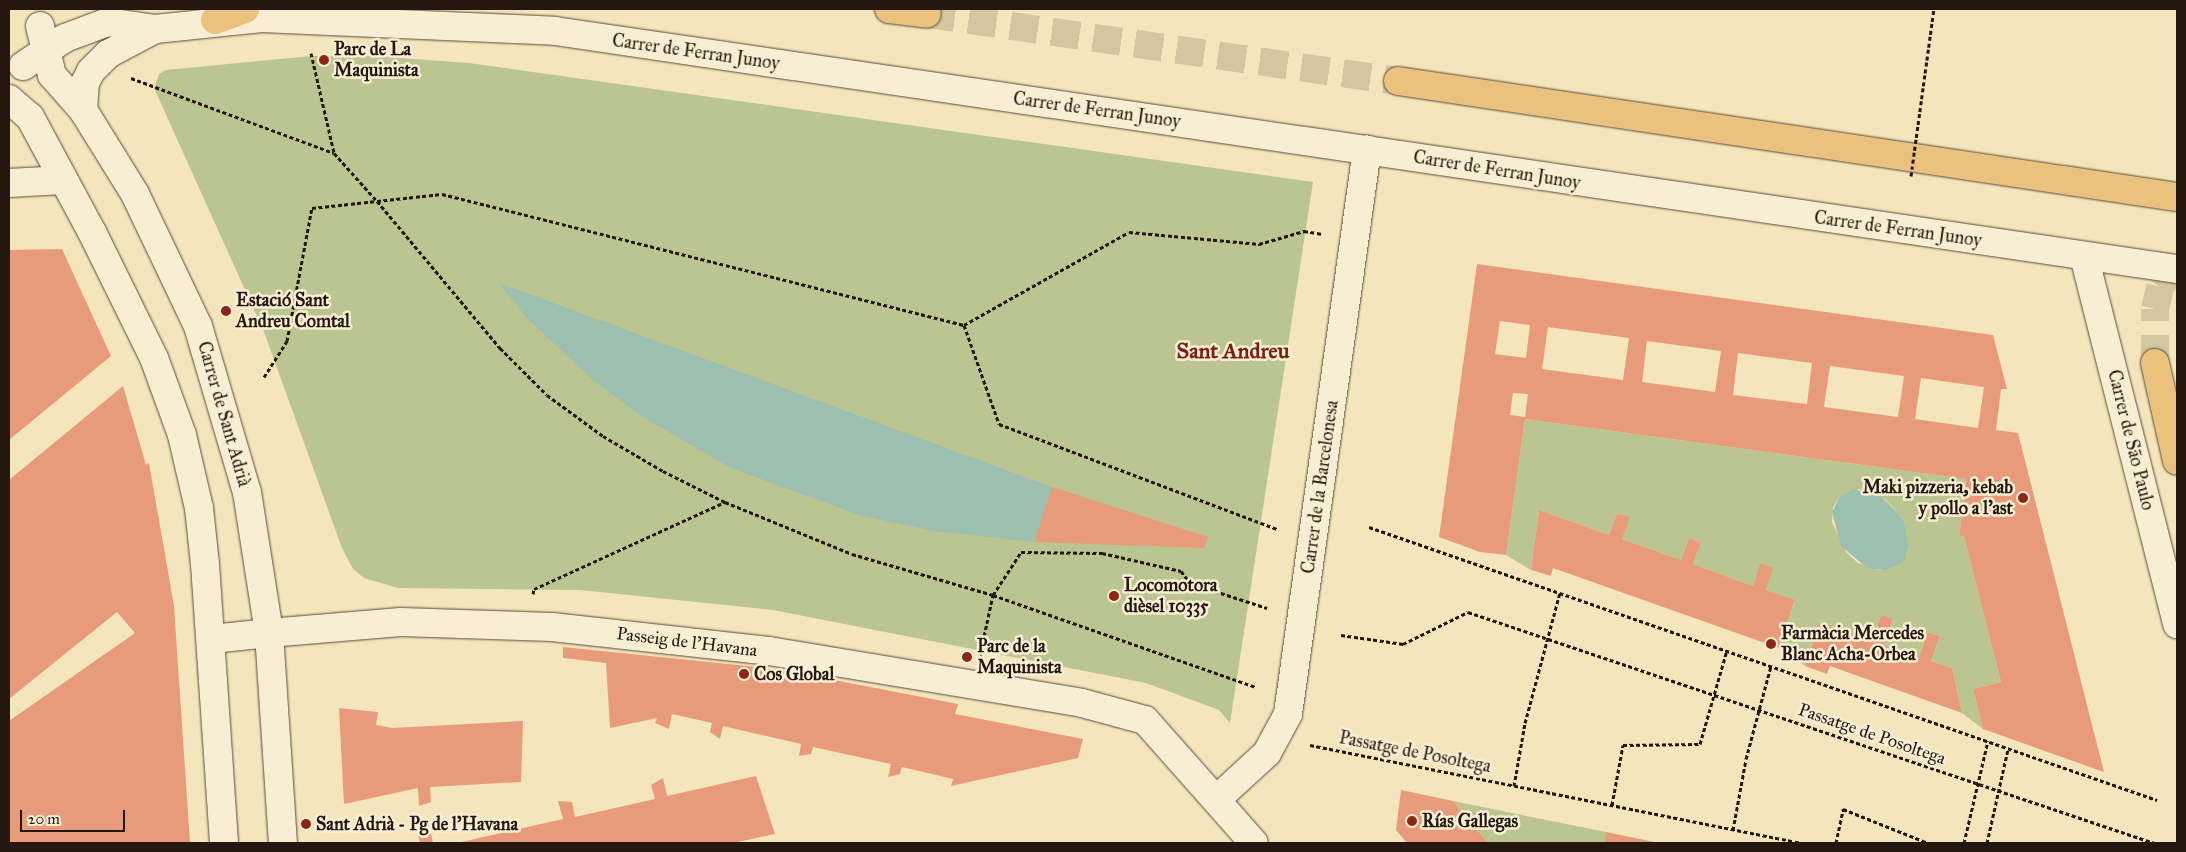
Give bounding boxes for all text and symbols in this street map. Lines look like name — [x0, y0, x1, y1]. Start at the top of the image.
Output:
street label: Carrer de Ferran Junoy — [611, 30, 781, 74]
place label: Parc de La Maquinista — [334, 39, 419, 82]
marker: Parc de La Maquinista — [318, 54, 330, 66]
street label: Carrer de Ferran Junoy — [1012, 88, 1182, 132]
street label: Carrer de Ferran Junoy — [1412, 146, 1582, 194]
street label: Carrer de Ferran Junoy — [1813, 207, 1983, 251]
place label: Estació Sant Andreu Comtal — [236, 290, 350, 332]
marker: Estació Sant Andreu Comtal — [220, 305, 232, 317]
district label: Sant Andreu — [1176, 338, 1290, 364]
street label: Carrer de Sant Adrià — [193, 339, 255, 489]
street label: Carrer de São Paulo — [2103, 368, 2159, 512]
street label: Carrer de la Barcelonesa — [1297, 399, 1343, 575]
place label: Maki pizzeria, kebab y pollo a l'ast — [1863, 477, 2013, 520]
marker: Maki pizzeria, kebab y pollo a l'ast — [2017, 492, 2029, 504]
place label: Locomotora dièsel 10335 — [1124, 575, 1217, 618]
marker: Locomotora dièsel 10335 — [1108, 590, 1120, 602]
street label: Passeig de l'Havana — [615, 623, 759, 661]
place label: Farmàcia Mercedes Blanc Acha-Orbea — [1781, 623, 1924, 666]
place label: Parc de la Maquinista — [977, 636, 1062, 679]
marker: Farmàcia Mercedes Blanc Acha-Orbea — [1765, 638, 1777, 650]
marker: Parc de la Maquinista — [961, 651, 973, 663]
place label: Cos Global — [754, 663, 834, 685]
marker: Cos Global — [738, 668, 750, 680]
street label: Passatge de Posoltega — [1796, 699, 1948, 769]
street label: Passatge de Posoltega — [1337, 727, 1493, 777]
scale bar — [22, 800, 128, 832]
text: 20 m — [28, 810, 60, 828]
place label: Rías Gallegas — [1422, 810, 1518, 832]
place label: Sant Adrià - Pg de l'Havana — [316, 813, 518, 835]
marker: Rías Gallegas — [1406, 815, 1418, 827]
marker: Sant Adrià - Pg de l'Havana — [300, 818, 312, 830]

